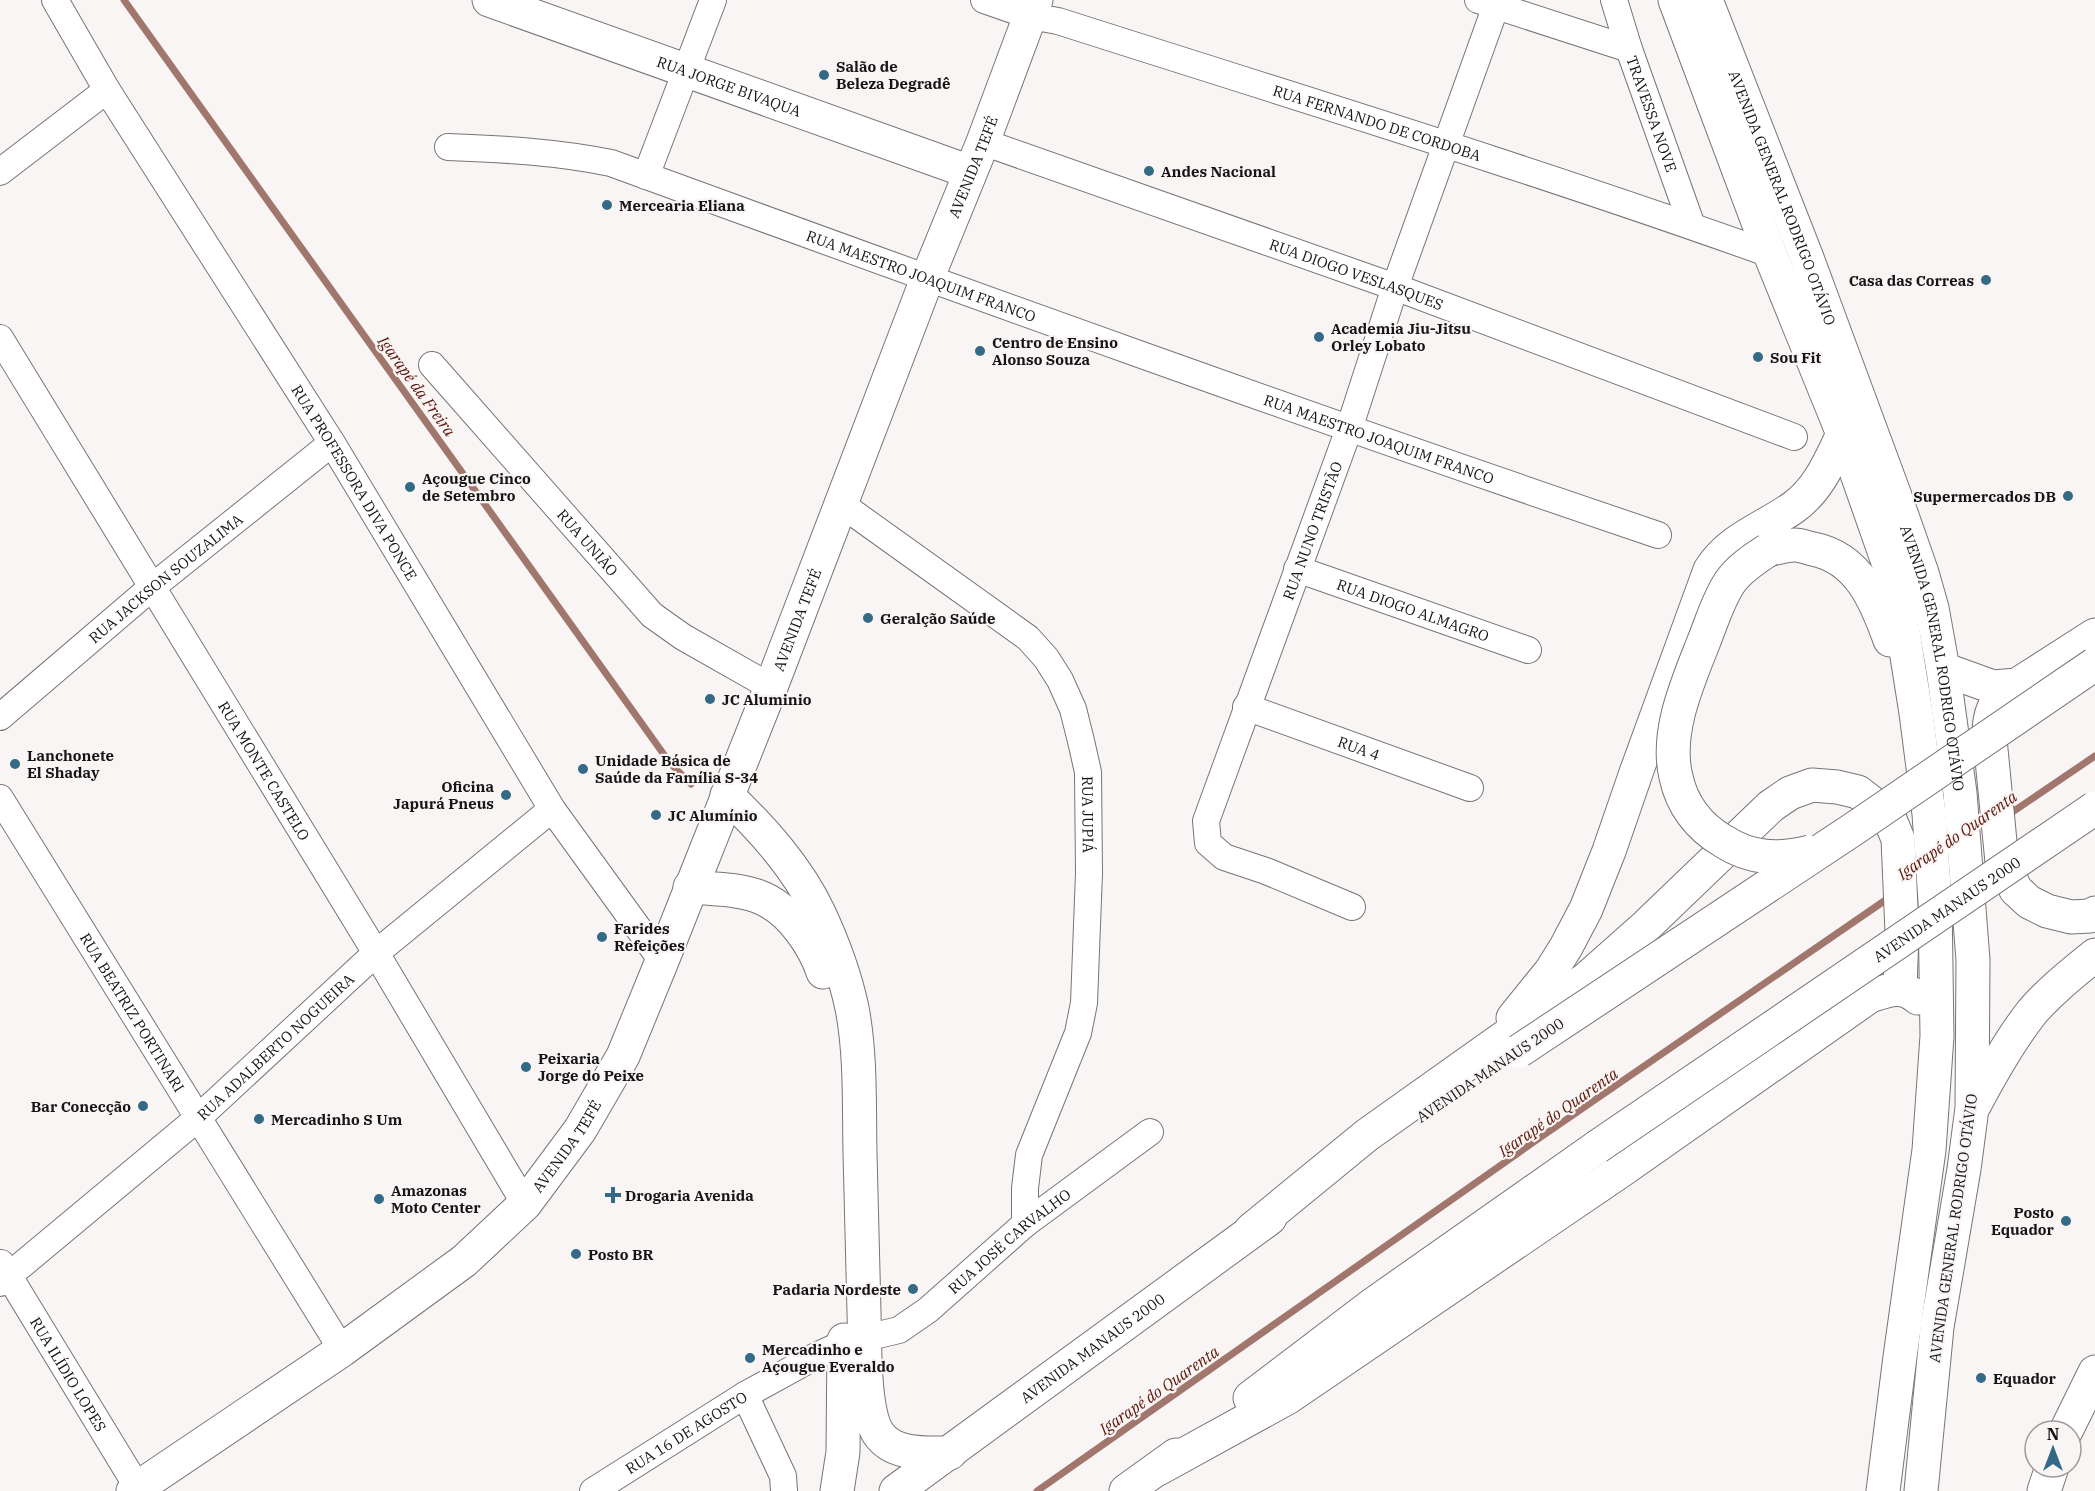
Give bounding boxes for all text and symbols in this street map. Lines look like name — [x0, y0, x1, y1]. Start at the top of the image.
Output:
street label: RUA JORGE BIVAQUA — [654, 51, 805, 121]
street label: TRAVESSA NOVE — [1623, 53, 1681, 174]
place label: Salão de Beleza Degradê — [836, 57, 951, 93]
street label: AVENIDA GENERAL RODRIGO OTÁVIO — [1725, 67, 1840, 328]
marker: Salão de Beleza Degradê — [817, 68, 831, 82]
street label: RUA FERNANDO DE CORDOBA — [1271, 80, 1484, 165]
street label: AVENIDA TEFÉ — [944, 113, 1001, 221]
place label: Andes Nacional — [1161, 162, 1276, 181]
marker: Andes Nacional — [1142, 164, 1156, 178]
place label: Mercearia Eliana — [619, 196, 745, 215]
marker: Mercearia Eliana — [600, 198, 614, 212]
street label: RUA MAESTRO JOAQUIM FRANCO — [804, 226, 1038, 326]
street label: RUA DIOGO VESLASQUES — [1267, 234, 1446, 314]
place label: Casa das Correas — [1849, 271, 1974, 290]
marker: Casa das Correas — [1979, 273, 1993, 287]
place label: Academia Jiu-Jitsu Orley Lobato — [1331, 319, 1471, 355]
marker: Academia Jiu-Jitsu Orley Lobato — [1312, 330, 1326, 344]
water label: Igarapé da Freira — [373, 331, 460, 440]
place label: Centro de Ensino Alonso Souza — [992, 333, 1118, 369]
marker: Centro de Ensino Alonso Souza — [973, 344, 987, 358]
place label: Sou Fit — [1770, 348, 1822, 367]
marker: Sou Fit — [1751, 350, 1765, 364]
street label: RUA PROFESSORA DIVA PONCE — [288, 381, 422, 584]
street label: RUA MAESTRO JOAQUIM FRANCO — [1261, 390, 1497, 488]
street label: RUA NUNO TRISTÃO — [1278, 459, 1346, 603]
place label: Açougue Cinco de Setembro — [422, 469, 531, 505]
marker: Açougue Cinco de Setembro — [403, 480, 417, 494]
place label: Supermercados DB — [1913, 487, 2056, 506]
marker: Supermercados DB — [2061, 489, 2075, 503]
street label: RUA UNIÃO — [553, 505, 622, 580]
street label: RUA JACKSON SOUZALIMA — [84, 509, 247, 647]
street label: AVENIDA GENERAL RODRIGO OTÁVIO — [1896, 522, 1969, 792]
street label: AVENIDA TEFÉ — [768, 566, 825, 674]
street label: RUA DIOGO ALMAGRO — [1334, 574, 1492, 645]
place label: Geralção Saúde — [880, 609, 995, 628]
marker: Geralção Saúde — [861, 611, 875, 625]
place label: JC Aluminio — [722, 690, 812, 709]
marker: JC Aluminio — [703, 692, 717, 706]
street label: RUA MONTE CASTELO — [215, 697, 314, 844]
street label: RUA 4 — [1335, 732, 1382, 764]
place label: Lanchonete El Shaday — [27, 746, 114, 782]
place label: Unidade Básica de Saúde da Família S-34 — [595, 751, 758, 787]
marker: Lanchonete El Shaday — [8, 757, 22, 771]
marker: Unidade Básica de Saúde da Família S-34 — [576, 762, 590, 776]
street label: RUA JUPIÁ — [1079, 776, 1098, 854]
place label: Oficina Japurá Pneus — [393, 777, 494, 813]
water label: Igarapé do Quarenta — [1893, 786, 2021, 884]
marker: Oficina Japurá Pneus — [499, 788, 513, 802]
place label: JC Alumínio — [668, 806, 758, 825]
marker: JC Alumínio — [649, 808, 663, 822]
street label: AVENIDA MANAUS 2000 — [1869, 852, 2024, 966]
place label: Farides Refeições — [614, 919, 685, 955]
street label: RUA BEATRIZ PORTINARI — [76, 929, 189, 1095]
marker: Farides Refeições — [595, 930, 609, 944]
street label: RUA ADALBERTO NOGUEIRA — [193, 969, 358, 1124]
street label: AVENIDA MANAUS 2000 — [1413, 1013, 1567, 1127]
place label: Peixaria Jorge do Peixe — [538, 1049, 644, 1085]
marker: Peixaria Jorge do Peixe — [519, 1060, 533, 1074]
water label: Igarapé do Quarenta — [1494, 1063, 1622, 1161]
street label: AVENIDA GENERAL RODRIGO OTÁVIO — [1925, 1092, 1981, 1364]
street label: AVENIDA TEFÉ — [528, 1096, 605, 1196]
place label: Bar Conecção — [31, 1097, 131, 1116]
marker: Bar Conecção — [136, 1099, 150, 1113]
place label: Mercadinho S Um — [271, 1110, 403, 1129]
marker: Mercadinho S Um — [252, 1112, 266, 1126]
place label: Amazonas Moto Center — [391, 1181, 481, 1217]
street label: RUA JOSÉ CARVALHO — [944, 1184, 1074, 1298]
place label: Drogaria Avenida — [625, 1186, 754, 1205]
marker: Drogaria Avenida — [606, 1188, 620, 1202]
marker: Amazonas Moto Center — [372, 1192, 386, 1206]
place label: Posto Equador — [1991, 1203, 2055, 1239]
marker: Posto Equador — [2059, 1214, 2073, 1228]
place label: Posto BR — [588, 1245, 653, 1264]
marker: Posto BR — [569, 1247, 583, 1261]
place label: Padaria Nordeste — [773, 1280, 901, 1299]
marker: Padaria Nordeste — [906, 1282, 920, 1296]
street label: AVENIDA MANAUS 2000 — [1016, 1289, 1168, 1407]
street label: RUA ILÍDIO LOPES — [26, 1313, 111, 1435]
place label: Mercadinho e Açougue Everaldo — [762, 1340, 895, 1376]
water label: Igarapé do Quarenta — [1095, 1341, 1223, 1439]
marker: Mercadinho e Açougue Everaldo — [743, 1351, 757, 1365]
place label: Equador — [1993, 1369, 2057, 1388]
marker: Equador — [1974, 1371, 1988, 1385]
street label: RUA 16 DE AGOSTO — [622, 1387, 750, 1478]
north arrow — [2023, 1419, 2083, 1479]
text: N — [2047, 1424, 2059, 1444]

